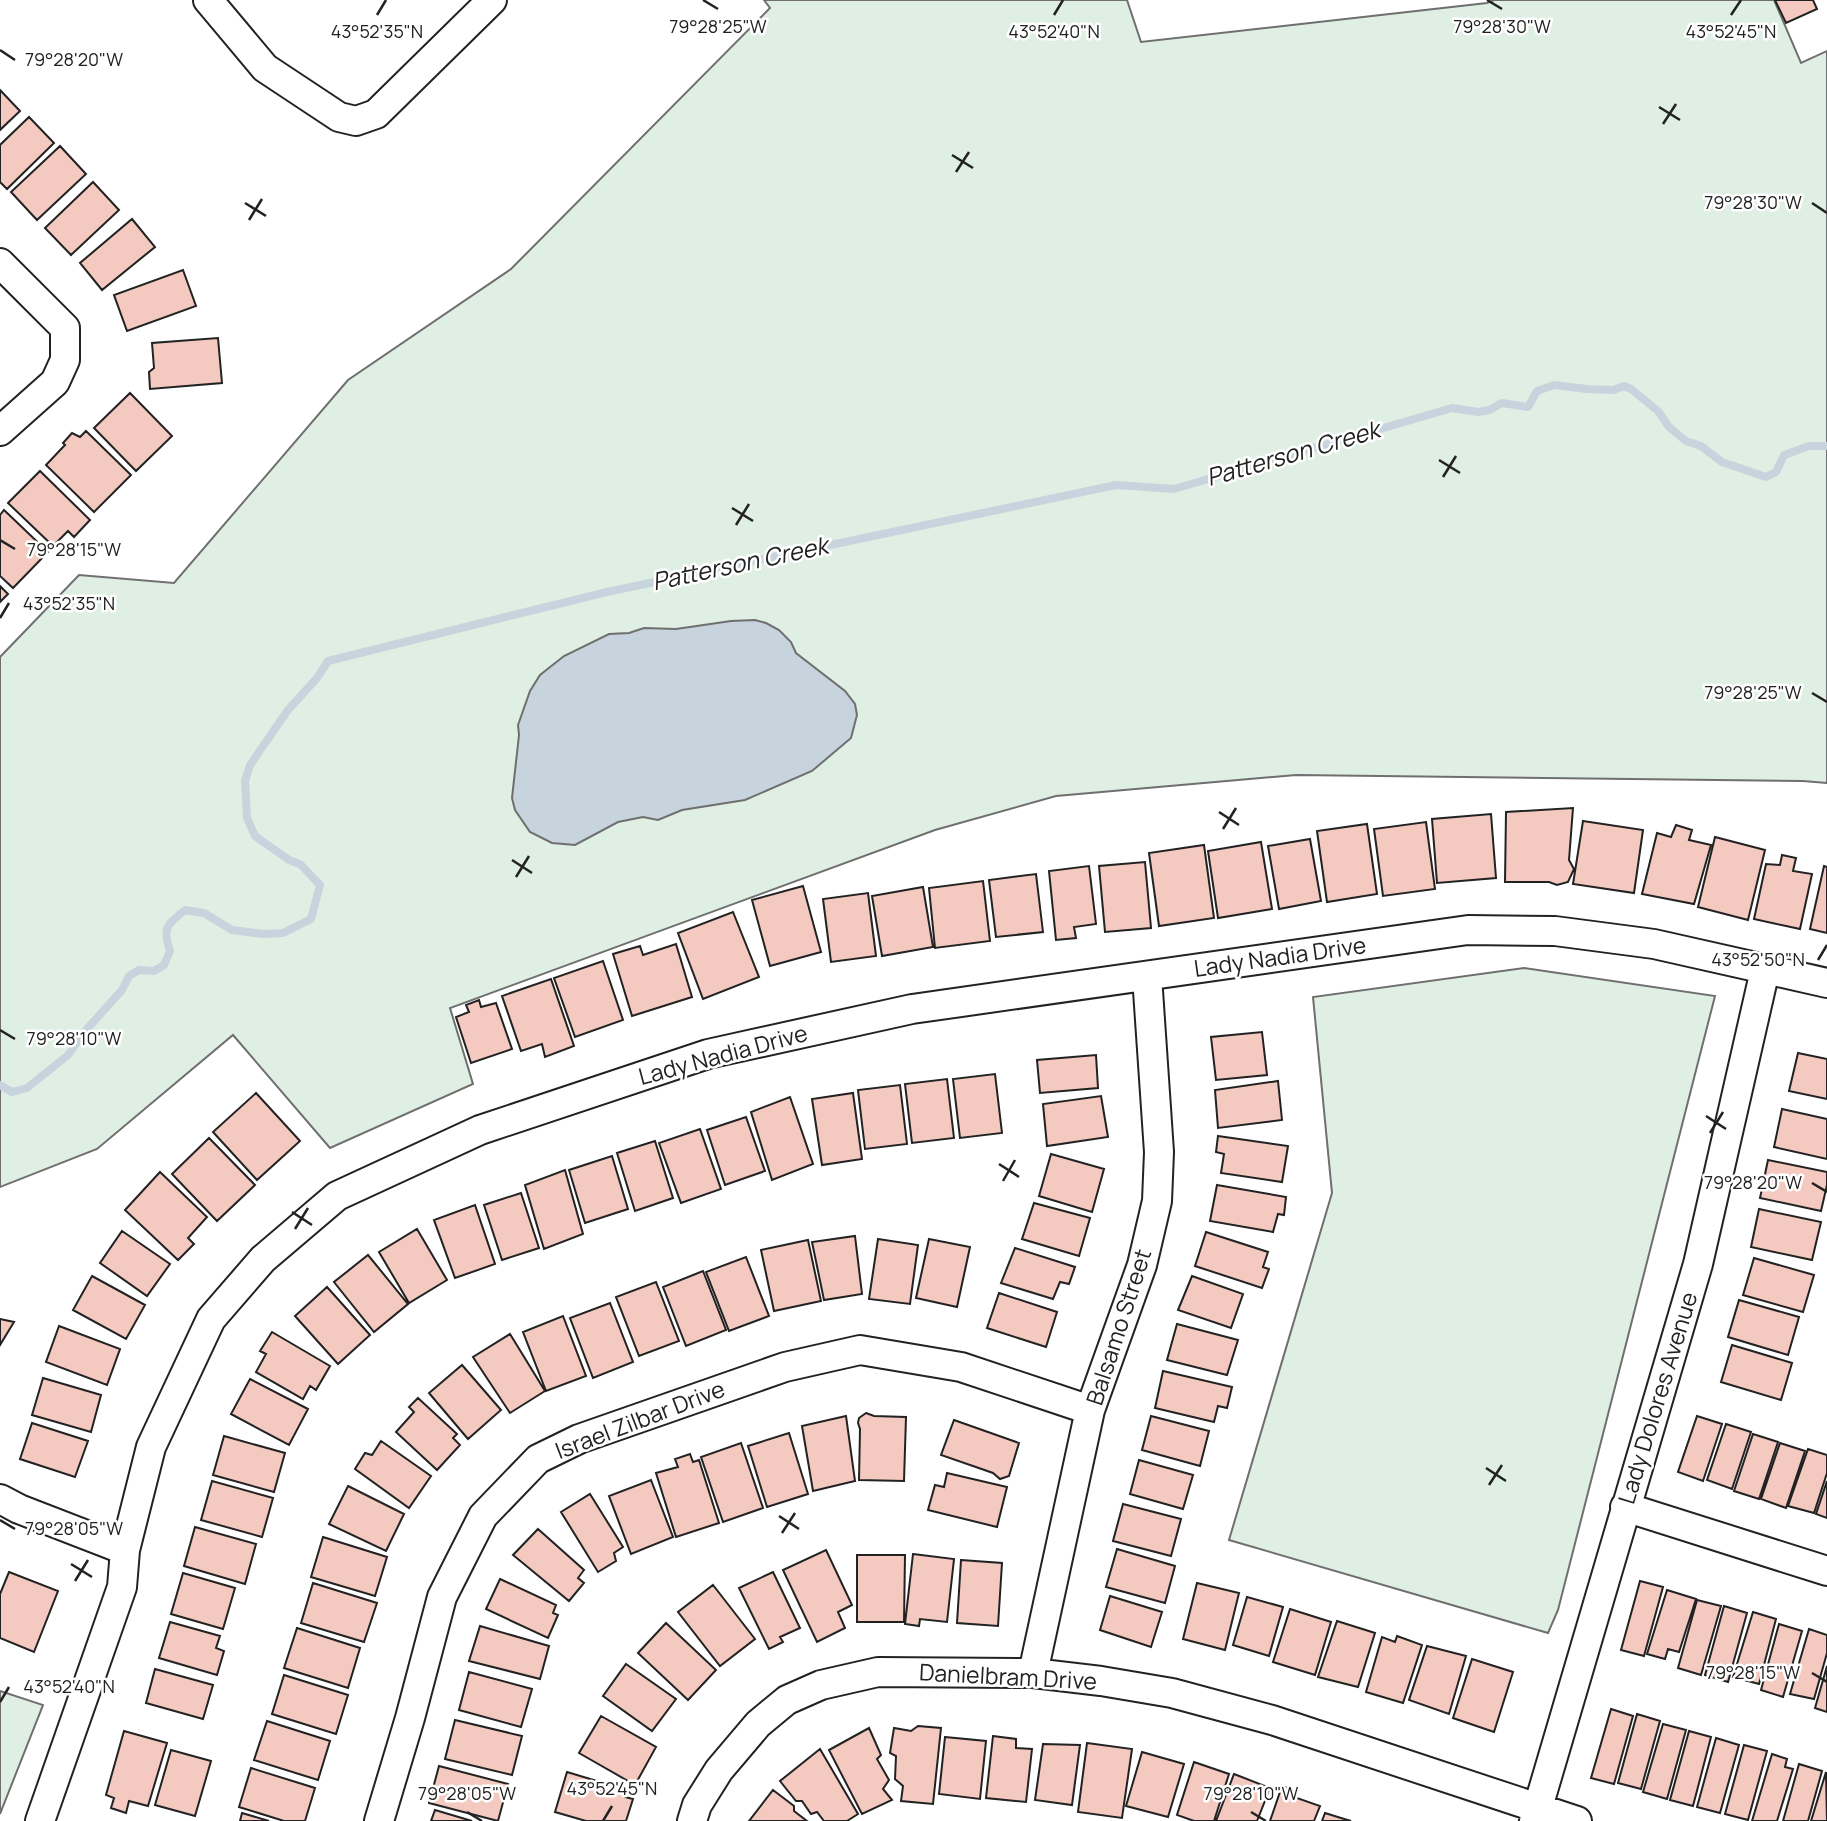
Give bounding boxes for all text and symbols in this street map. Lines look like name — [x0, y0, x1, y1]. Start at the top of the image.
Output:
text: 79°28'25"W — [669, 14, 767, 38]
text: 79°28'30"W — [1453, 14, 1551, 38]
text: 43°52'35"N — [331, 19, 423, 43]
text: 43°52'40"N — [1008, 19, 1100, 43]
text: 43°52'45"N — [1686, 19, 1776, 43]
text: 79°28'20"W — [25, 47, 123, 71]
text: 79°28'30"W — [1704, 190, 1802, 214]
water label: Patterson Creek — [1202, 411, 1386, 493]
water label: Patterson Creek — [649, 527, 834, 597]
text: 79°28'15"W — [27, 537, 121, 561]
text: 43°52'35"N — [23, 591, 115, 615]
text: 79°28'25"W — [1704, 680, 1802, 704]
street label: Lady Nadia Drive — [1192, 928, 1368, 984]
text: 43°52'50"N — [1711, 947, 1805, 971]
street label: Lady Nadia Drive — [635, 1016, 811, 1092]
text: 79°28'10"W — [27, 1026, 122, 1050]
text: 79°28'20"W — [1704, 1170, 1802, 1194]
street label: Balsamo Street — [1078, 1245, 1158, 1409]
street label: Lady Dolores Avenue — [1610, 1288, 1704, 1507]
street label: Israel Zilbar Drive — [550, 1372, 729, 1466]
text: 79°28'05"W — [25, 1516, 123, 1540]
street label: Danielbram Drive — [918, 1655, 1098, 1697]
text: 79°28'15"W — [1706, 1660, 1800, 1684]
text: 43°52'40"N — [23, 1674, 115, 1698]
text: 43°52'45"N — [567, 1776, 657, 1800]
text: 79°28'05"W — [418, 1781, 516, 1805]
text: 79°28'10"W — [1204, 1781, 1299, 1805]

